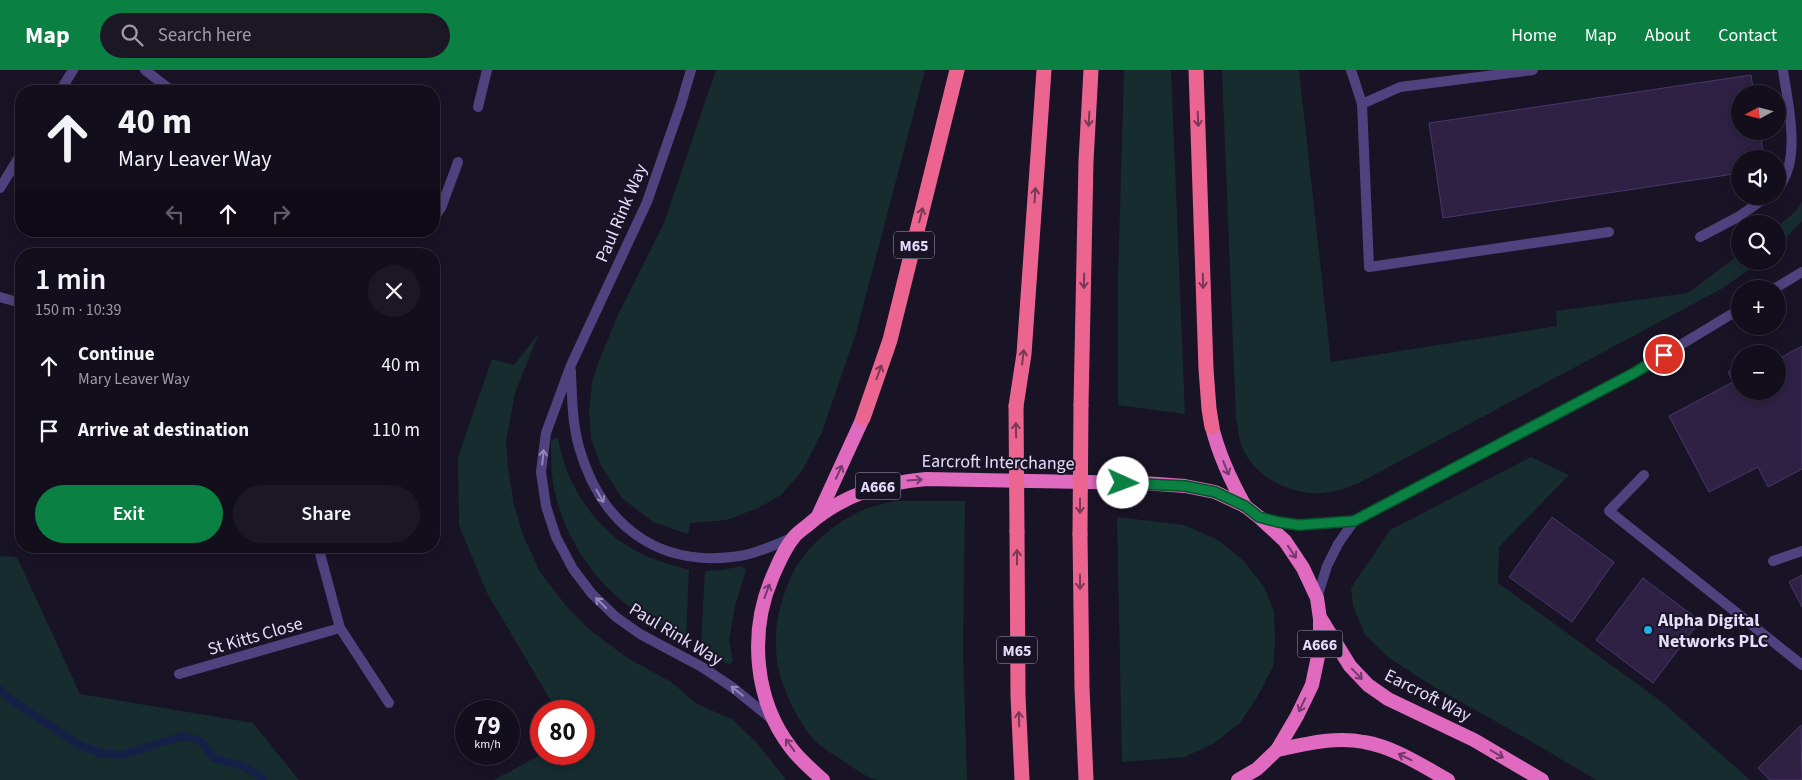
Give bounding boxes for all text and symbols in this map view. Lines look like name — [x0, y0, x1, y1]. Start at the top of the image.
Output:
search box — [100, 13, 450, 58]
text: Map — [25, 18, 70, 53]
icon: search — [118, 21, 146, 49]
text: Search here — [158, 22, 251, 49]
text: Home — [1511, 23, 1557, 48]
text: Map — [1585, 23, 1617, 48]
text: About — [1645, 23, 1690, 48]
text: Contact — [1718, 23, 1777, 48]
north arrow — [1731, 85, 1786, 140]
map controls — [1731, 85, 1786, 400]
text: 40 m — [118, 97, 192, 147]
icon: ahead — [35, 105, 100, 170]
one-way arrow — [1084, 110, 1093, 126]
one-way arrow — [1193, 110, 1202, 126]
text: Mary Leaver Way — [118, 143, 272, 175]
button: sound — [1731, 150, 1786, 205]
street label: Paul Rink Way — [589, 160, 654, 266]
one-way arrow — [1030, 188, 1039, 204]
icon: left — [161, 200, 189, 228]
icon: ahead — [214, 200, 242, 228]
icon: right — [267, 200, 295, 228]
one-way arrow — [917, 208, 926, 224]
button: search — [1731, 215, 1786, 270]
road number: M65 — [894, 232, 934, 258]
text: 1 min — [35, 258, 106, 301]
button: close — [368, 265, 420, 317]
one-way arrow — [1198, 272, 1208, 289]
one-way arrow — [1079, 273, 1088, 289]
button: + — [1731, 280, 1786, 335]
text: 150 m · 10:39 — [35, 299, 122, 321]
pin — [1643, 334, 1685, 376]
text: Continue — [78, 341, 155, 368]
icon: arrive — [1650, 341, 1678, 369]
button: − — [1731, 345, 1786, 400]
one-way arrow — [1018, 350, 1028, 366]
icon: ahead — [35, 352, 63, 380]
text: 40 m — [382, 352, 420, 379]
one-way arrow — [875, 365, 884, 381]
text: Mary Leaver Way — [78, 368, 190, 390]
icon: arrive — [35, 417, 63, 445]
text: Arrive at destination — [78, 417, 249, 444]
text: 110 m — [372, 417, 420, 444]
one-way arrow — [1011, 422, 1021, 438]
street label: Earcroft Interchange — [921, 449, 1075, 476]
one-way arrow — [538, 450, 548, 466]
position arrow — [1096, 456, 1148, 508]
one-way arrow — [1222, 460, 1231, 475]
one-way arrow — [834, 465, 844, 480]
road number: A666 — [856, 472, 900, 500]
one-way arrow — [907, 475, 923, 485]
button: Exit — [35, 485, 223, 543]
button: Share — [233, 485, 420, 543]
one-way arrow — [595, 489, 605, 503]
one-way arrow — [1075, 498, 1085, 514]
one-way arrow — [1287, 545, 1298, 559]
one-way arrow — [1012, 549, 1022, 566]
one-way arrow — [1075, 574, 1085, 590]
one-way arrow — [763, 583, 772, 599]
one-way arrow — [595, 597, 608, 609]
street label: Paul Rink Way — [624, 597, 728, 672]
place label: Alpha Digital Networks PLC — [1657, 608, 1769, 654]
street label: St Kitts Close — [205, 611, 306, 662]
marker: Alpha Digital Networks PLC — [1642, 624, 1654, 636]
road number: A666 — [1298, 630, 1342, 658]
road number: M65 — [997, 636, 1037, 664]
street label: Earcroft Way — [1380, 663, 1476, 728]
one-way arrow — [1351, 667, 1363, 680]
one-way arrow — [731, 686, 744, 697]
one-way arrow — [1297, 697, 1307, 712]
speed limit sign: 80 — [530, 700, 595, 765]
text: 79 — [474, 708, 501, 744]
one-way arrow — [1014, 711, 1024, 728]
text: km/h — [474, 736, 501, 753]
one-way arrow — [785, 738, 795, 752]
one-way arrow — [1490, 749, 1504, 759]
one-way arrow — [1398, 752, 1413, 761]

